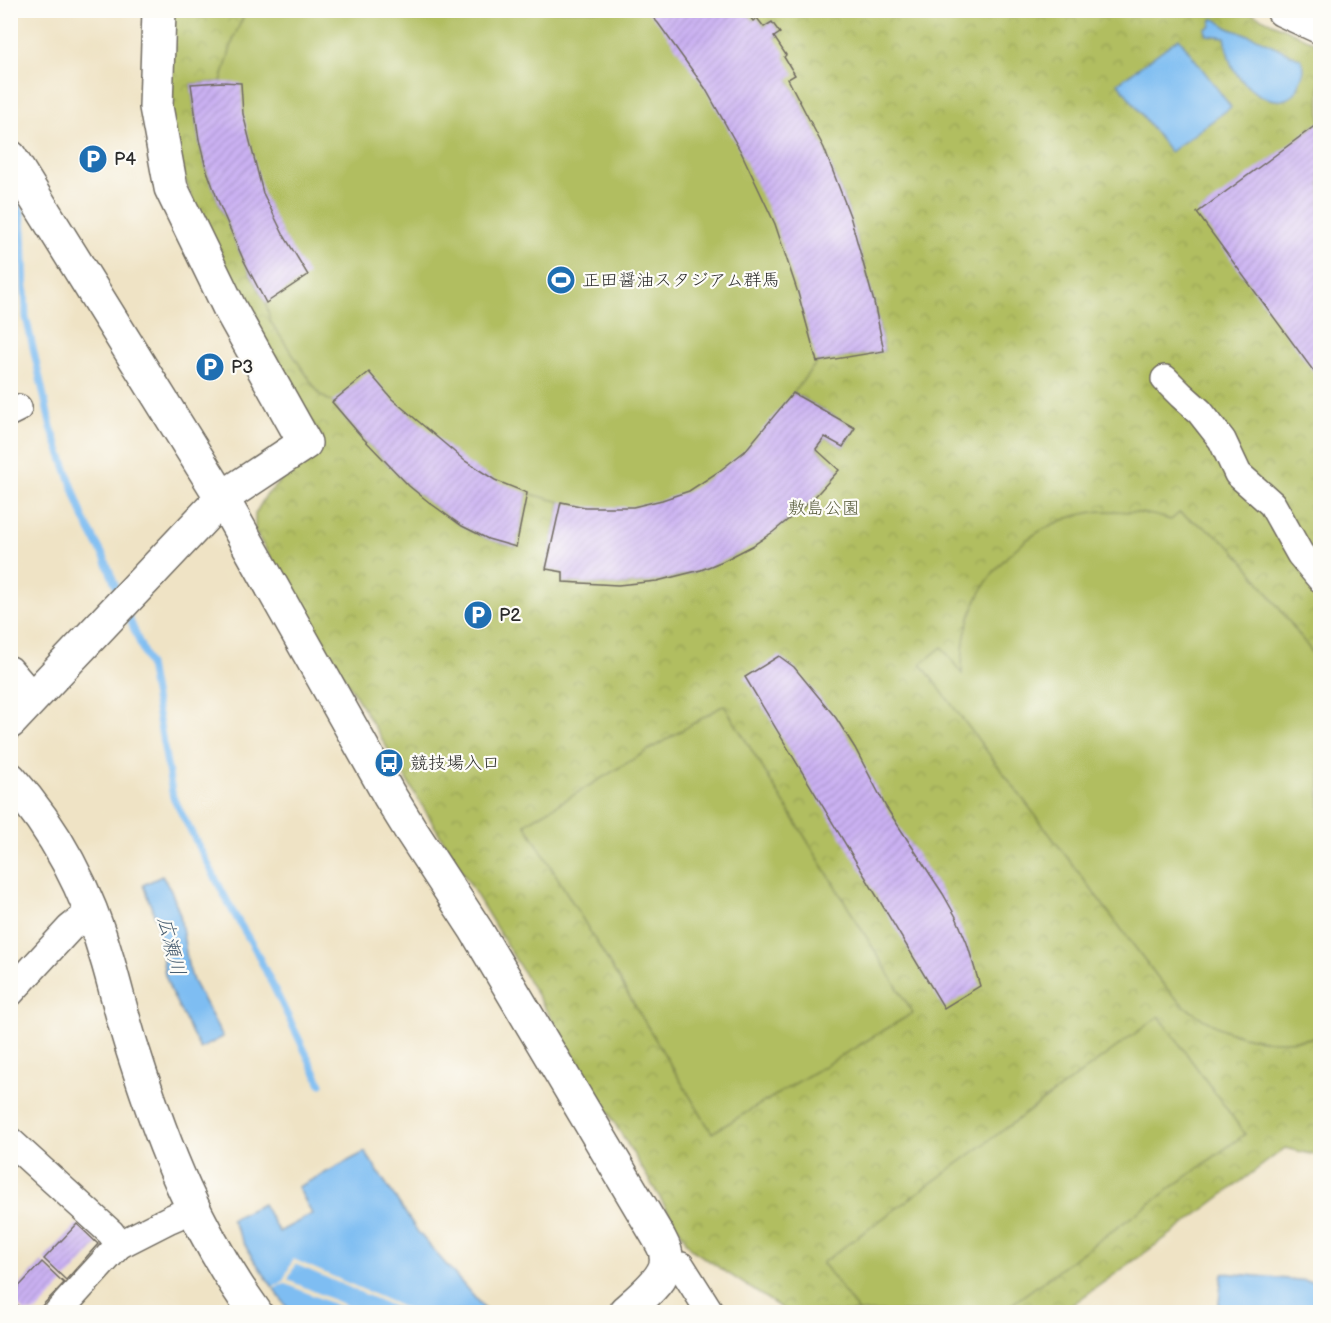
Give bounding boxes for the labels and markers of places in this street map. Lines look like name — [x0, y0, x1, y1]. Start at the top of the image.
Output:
parking icon: P4 — [77, 143, 109, 175]
place label: P4 — [114, 149, 136, 170]
sports icon: 正田醤油スタジアム群馬 — [545, 264, 577, 296]
place label: 正田醤油スタジアム群馬 — [582, 270, 780, 291]
parking icon: P3 — [194, 351, 226, 383]
place label: P3 — [231, 357, 253, 378]
parking icon: P2 — [462, 599, 494, 631]
place label: P2 — [499, 605, 521, 626]
bus stop icon: 競技場入口 — [373, 747, 405, 779]
place label: 競技場入口 — [410, 753, 500, 774]

